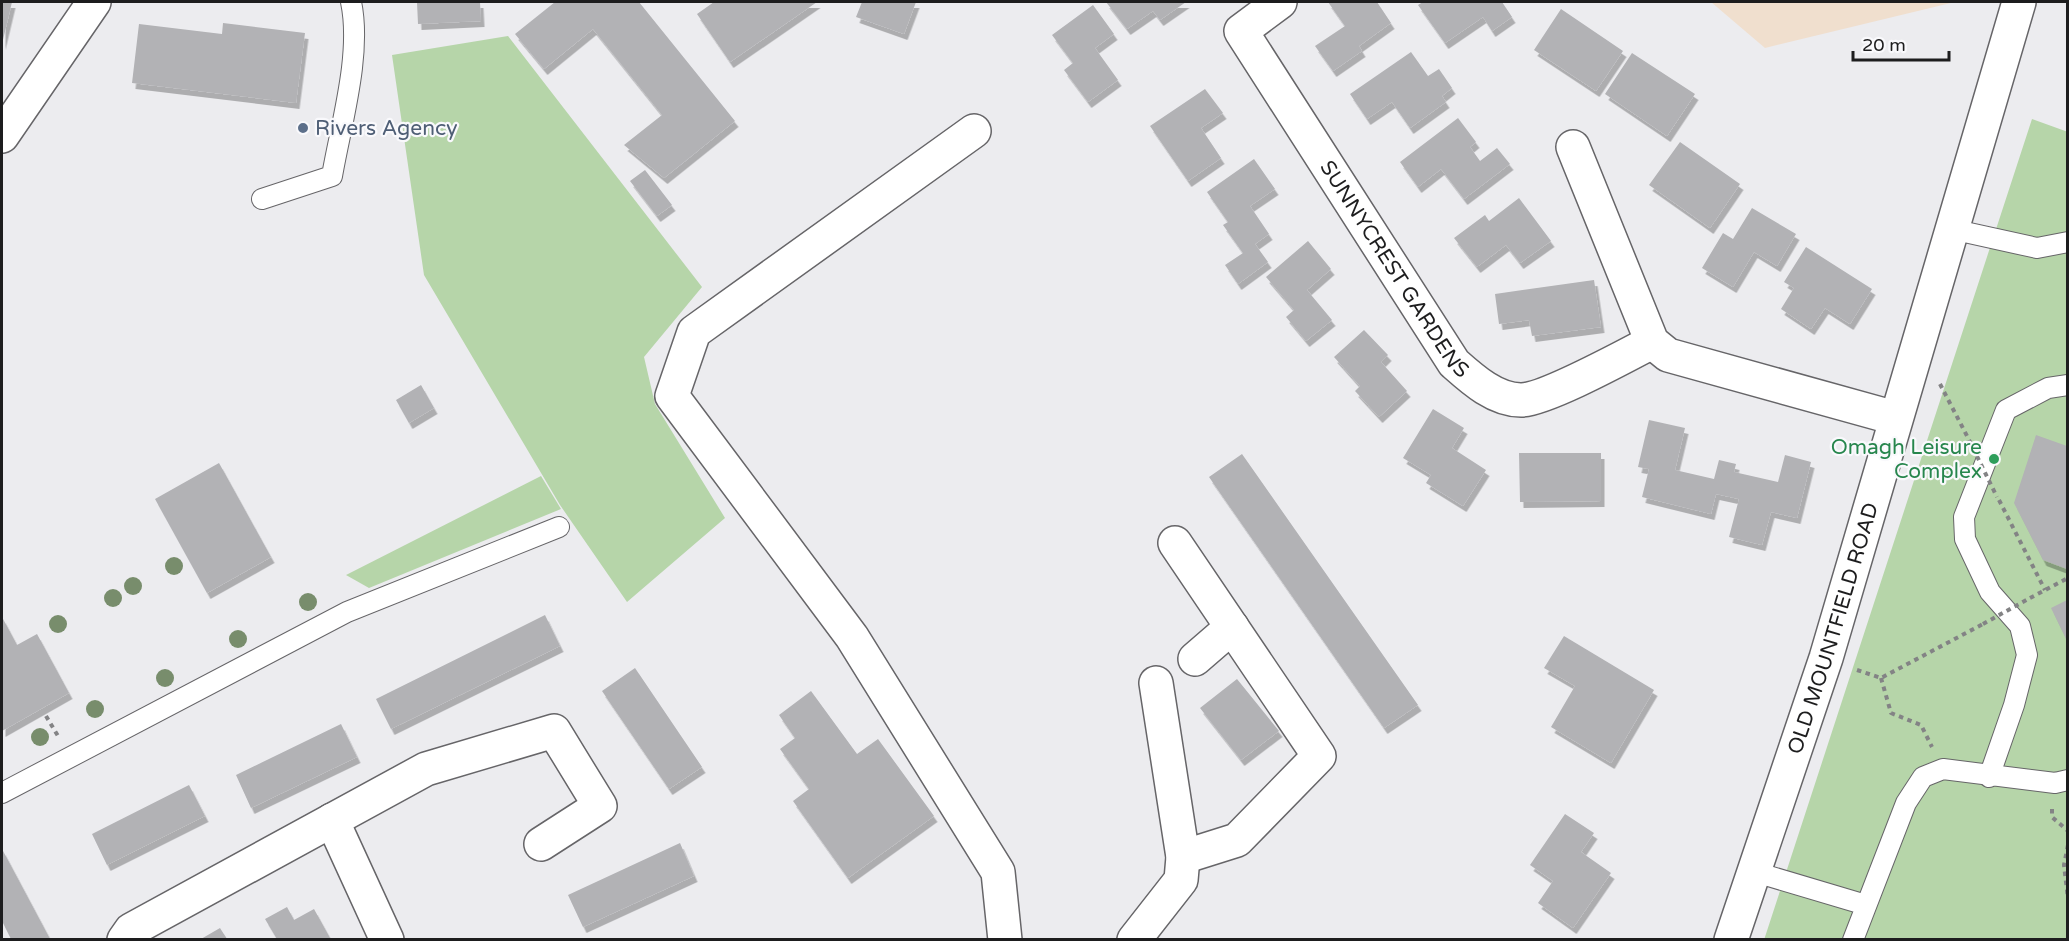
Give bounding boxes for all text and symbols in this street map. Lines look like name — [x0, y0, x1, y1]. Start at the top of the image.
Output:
scale bar — [1853, 24, 1949, 62]
text: 20 m — [1862, 34, 1906, 56]
place label: Rivers Agency — [315, 116, 457, 141]
marker: Rivers Agency — [296, 121, 310, 135]
street label: SUNNYCREST GARDENS — [1314, 156, 1474, 383]
place label: Omagh Leisure Complex — [1831, 435, 1982, 484]
marker: Omagh Leisure Complex — [1987, 452, 2001, 466]
street label: OLD MOUNTFIELD ROAD — [1783, 500, 1884, 757]

